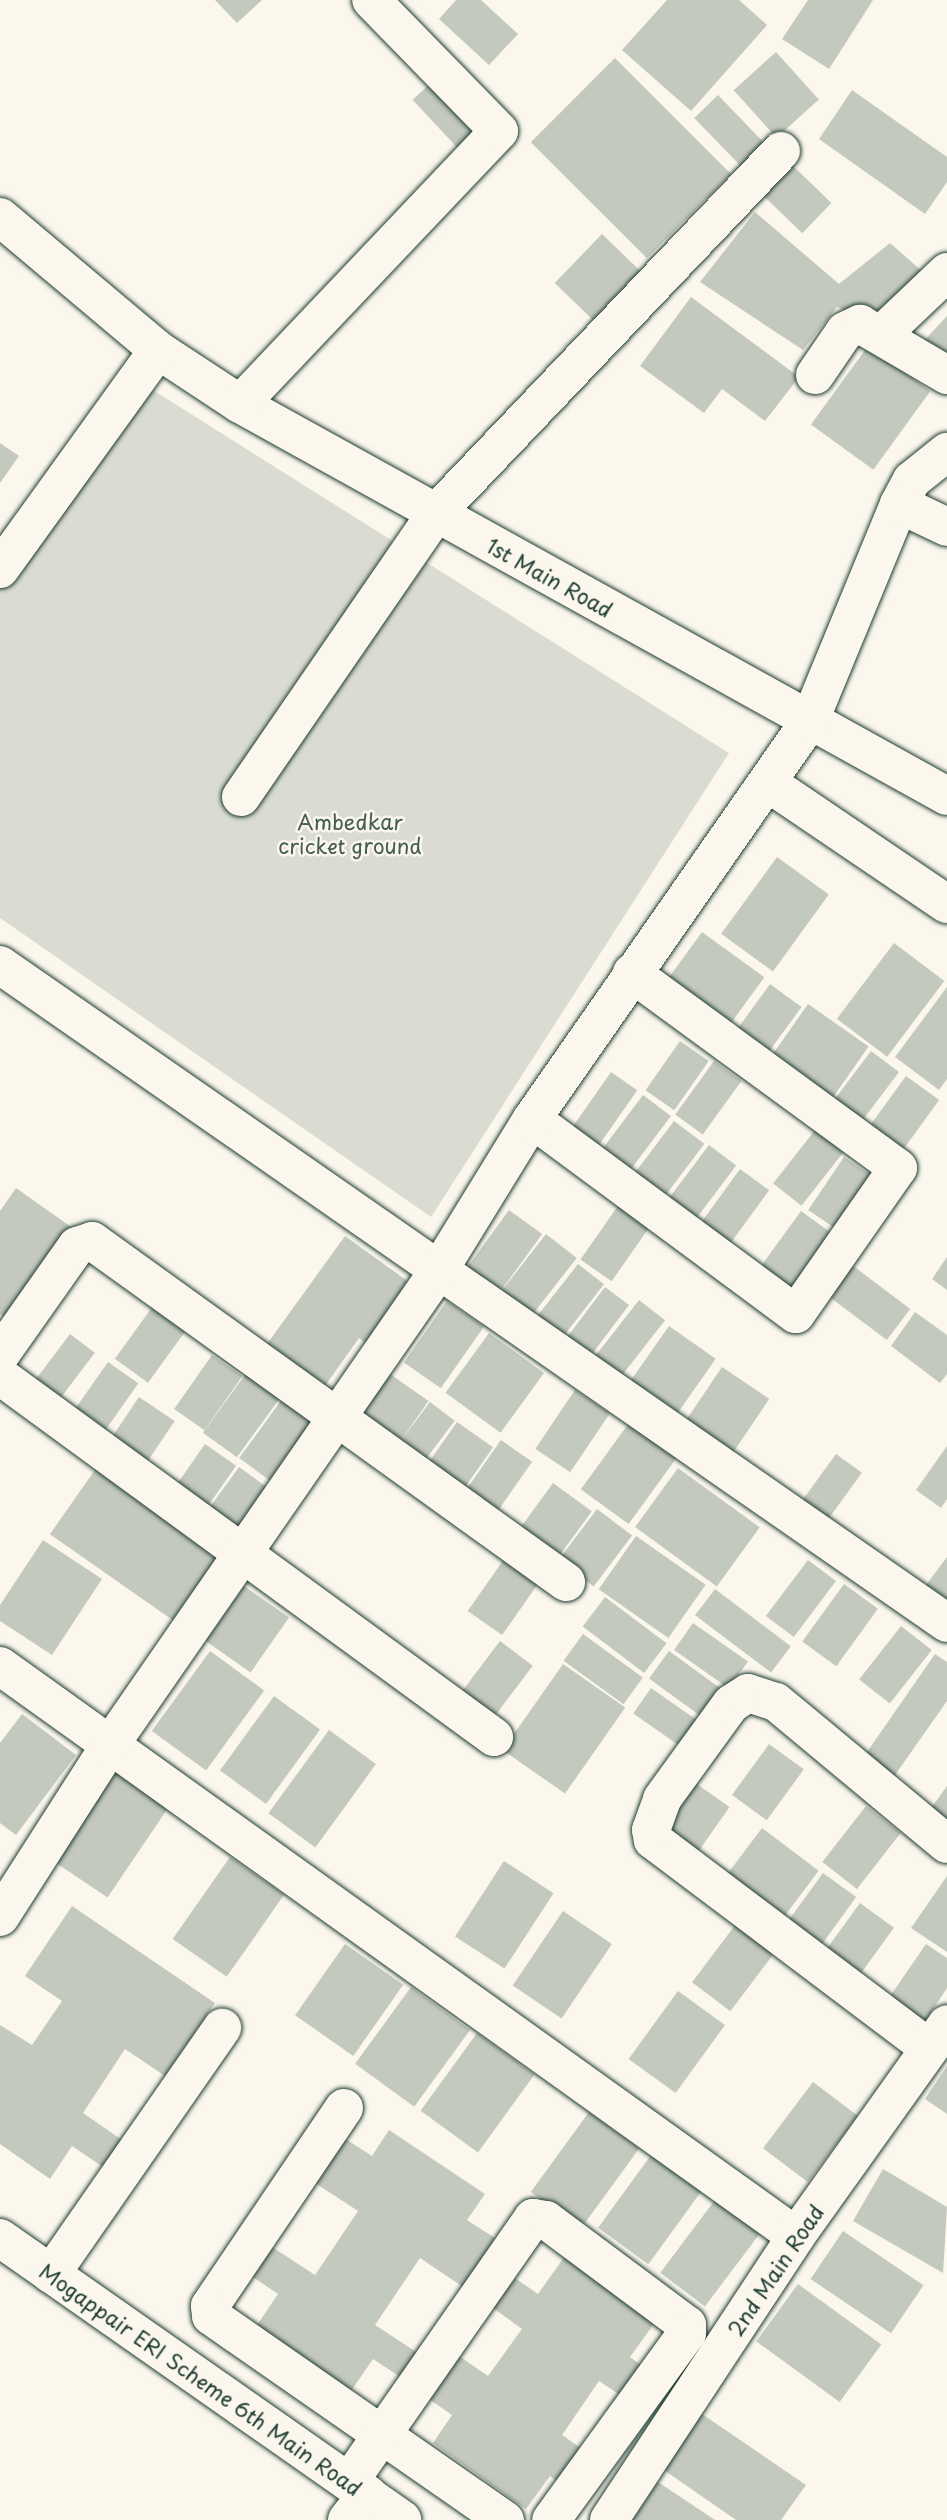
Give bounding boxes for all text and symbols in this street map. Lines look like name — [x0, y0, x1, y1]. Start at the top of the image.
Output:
street label: 1st Main Road — [481, 531, 619, 623]
park label: Ambedkar cricket ground — [277, 808, 423, 858]
street label: 2nd Main Road — [721, 2199, 829, 2341]
street label: Mogappair ERI Scheme 6th Main Road — [33, 2256, 369, 2502]

